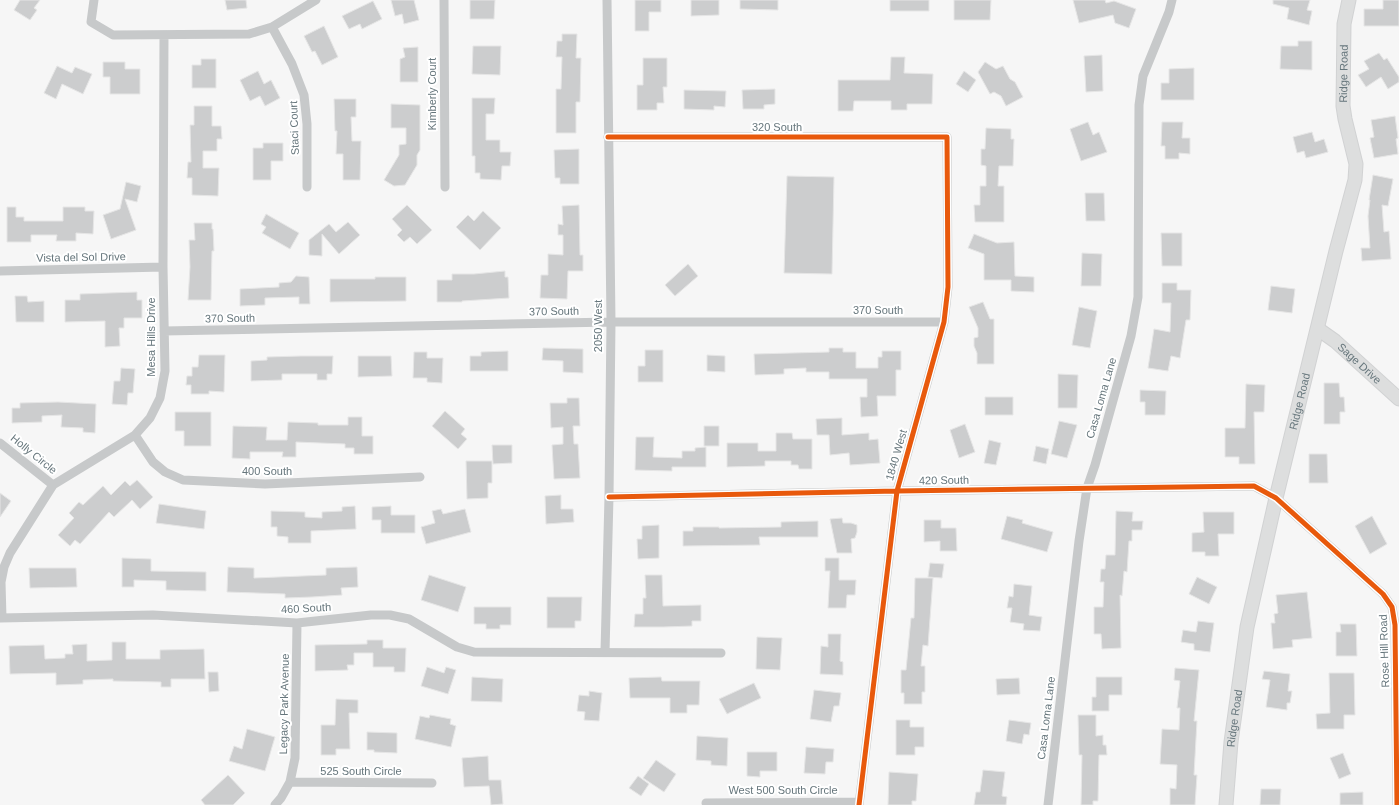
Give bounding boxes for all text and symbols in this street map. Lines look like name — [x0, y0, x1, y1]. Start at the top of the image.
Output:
street label: Ridge Road — [1337, 45, 1350, 103]
street label: Kimberly Court — [426, 58, 438, 130]
street label: Staci Court — [287, 101, 301, 155]
street label: 320 South — [752, 121, 802, 133]
street label: Vista del Sol Drive — [36, 250, 126, 264]
street label: Mesa Hills Drive — [145, 297, 157, 377]
street label: 2050 West — [592, 300, 604, 352]
street label: 370 South — [853, 304, 903, 316]
street label: 370 South — [529, 305, 579, 317]
street label: 370 South — [205, 312, 255, 324]
street label: Sage Drive — [1335, 341, 1384, 386]
street label: Casa Loma Lane — [1084, 356, 1118, 440]
street label: Ridge Road — [1287, 372, 1312, 431]
street label: 1840 West — [883, 428, 909, 482]
street label: Holly Circle — [9, 432, 59, 476]
street label: 400 South — [242, 465, 292, 477]
street label: 420 South — [919, 474, 969, 486]
street label: 460 South — [281, 601, 331, 615]
street label: Rose Hill Road — [1377, 614, 1391, 688]
street label: Legacy Park Avenue — [277, 654, 291, 754]
street label: Casa Loma Lane — [1035, 676, 1057, 760]
street label: Ridge Road — [1225, 689, 1244, 748]
street label: 525 South Circle — [320, 765, 402, 777]
street label: West 500 South Circle — [728, 784, 838, 796]

